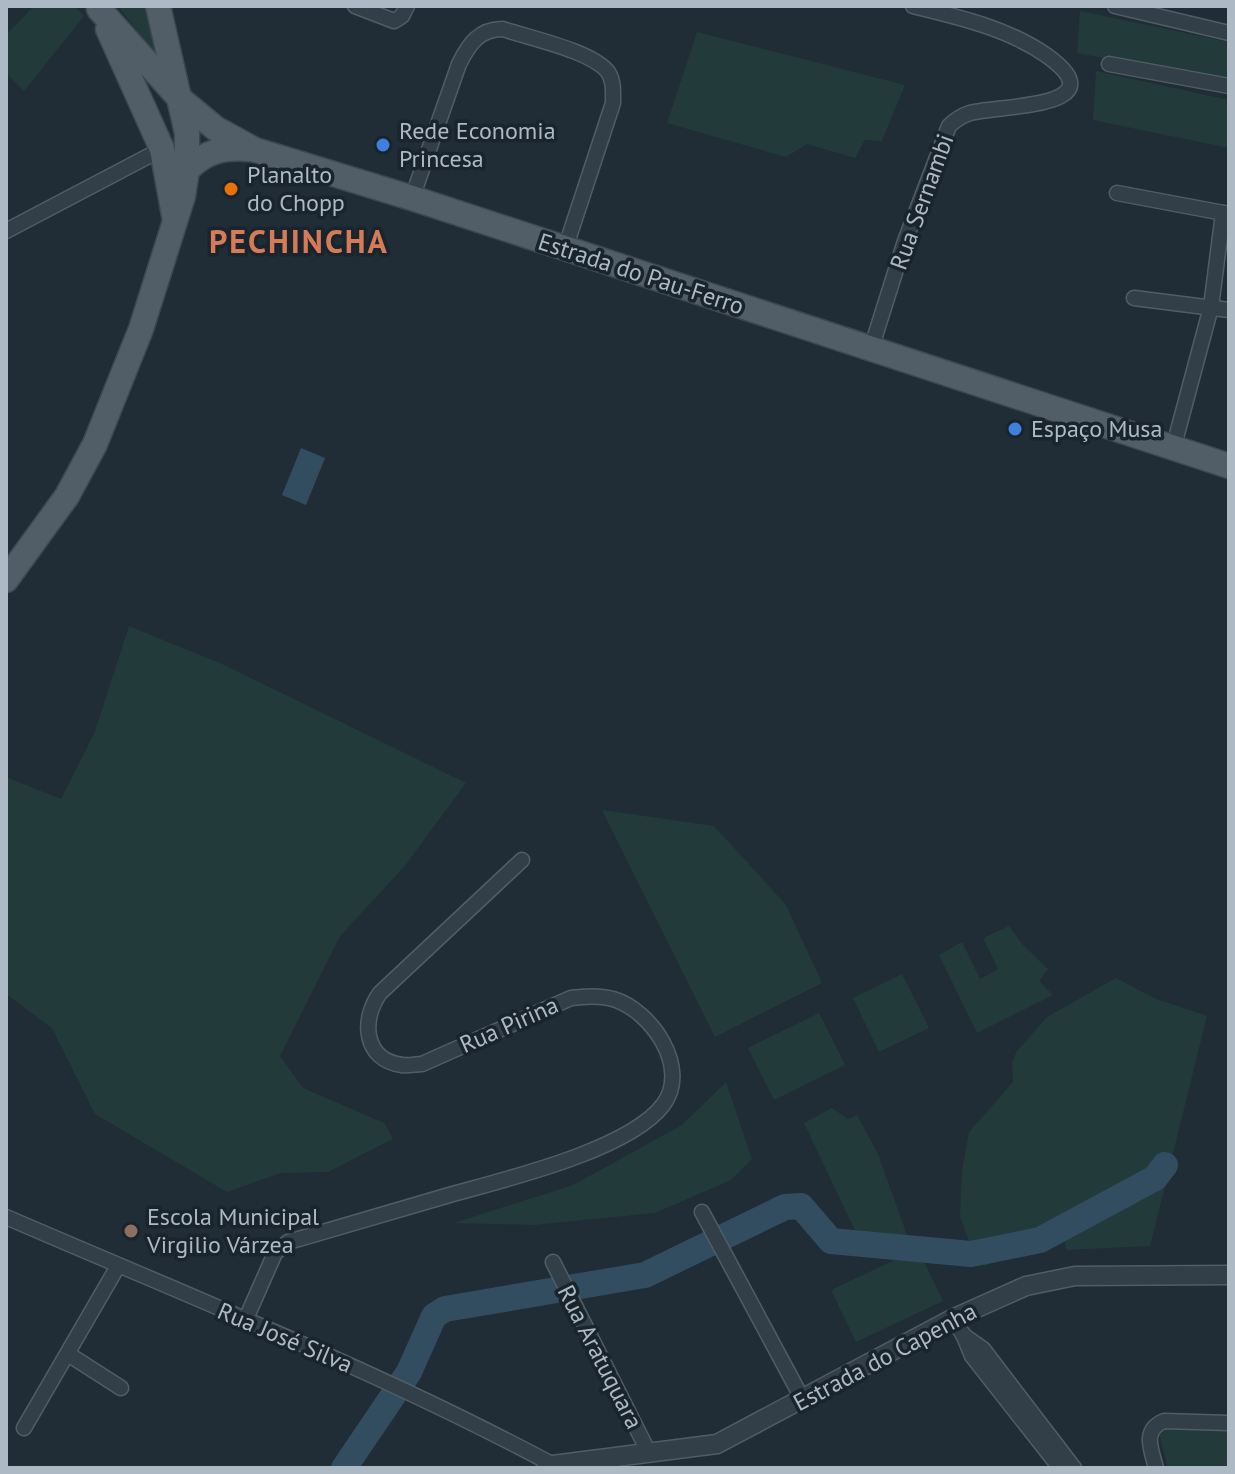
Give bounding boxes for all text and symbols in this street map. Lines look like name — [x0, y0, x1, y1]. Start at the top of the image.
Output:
place label: Rede Economia Princesa — [399, 115, 556, 174]
street label: Rua Sernambi — [883, 130, 960, 274]
marker: Rede Economia Princesa — [374, 136, 392, 154]
place label: Planalto do Chopp — [247, 159, 345, 218]
marker: Planalto do Chopp — [222, 180, 240, 198]
district label: PECHINCHA — [209, 220, 389, 262]
street label: Estrada do Pau-Ferro — [534, 226, 748, 321]
place label: Espaço Musa — [1031, 413, 1162, 444]
marker: Espaço Musa — [1006, 420, 1024, 438]
street label: Rua Pirina — [455, 989, 563, 1060]
place label: Escola Municipal Virgilio Várzea — [146, 1201, 319, 1260]
marker: Escola Municipal Virgilio Várzea — [122, 1222, 140, 1240]
street label: Rua Aratuquara — [551, 1280, 650, 1434]
street label: Rua José Silva — [213, 1295, 357, 1380]
street label: Estrada do Capenha — [788, 1295, 982, 1418]

